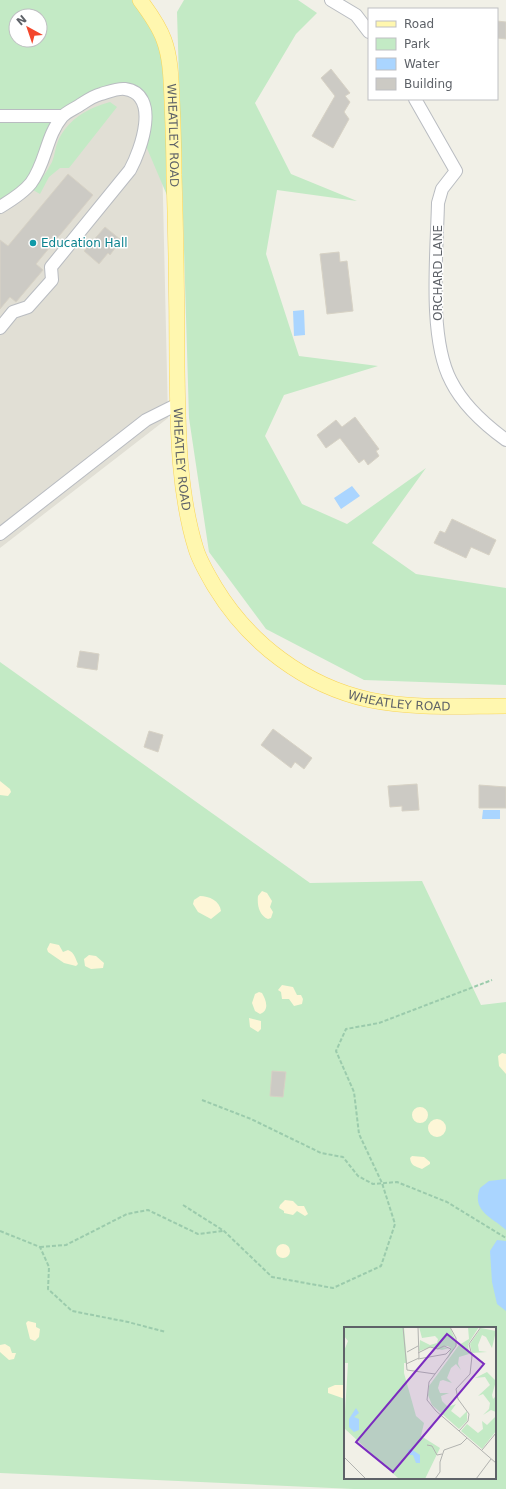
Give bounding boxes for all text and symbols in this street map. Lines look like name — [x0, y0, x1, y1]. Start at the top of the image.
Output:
north arrow — [8, 8, 48, 48]
legend — [368, 8, 498, 100]
text: N — [14, 13, 30, 29]
text: Road — [404, 17, 434, 31]
text: Park — [404, 37, 430, 51]
text: Water — [404, 57, 440, 71]
text: Building — [404, 77, 453, 91]
street label: WHEATLEY ROAD — [164, 83, 181, 187]
street label: ORCHARD LANE — [431, 225, 445, 321]
place label: Education Hall — [41, 236, 128, 250]
marker: Education Hall — [28, 238, 38, 248]
street label: WHEATLEY ROAD — [171, 407, 194, 512]
street label: WHEATLEY ROAD — [346, 687, 451, 713]
inset map — [344, 1327, 496, 1479]

